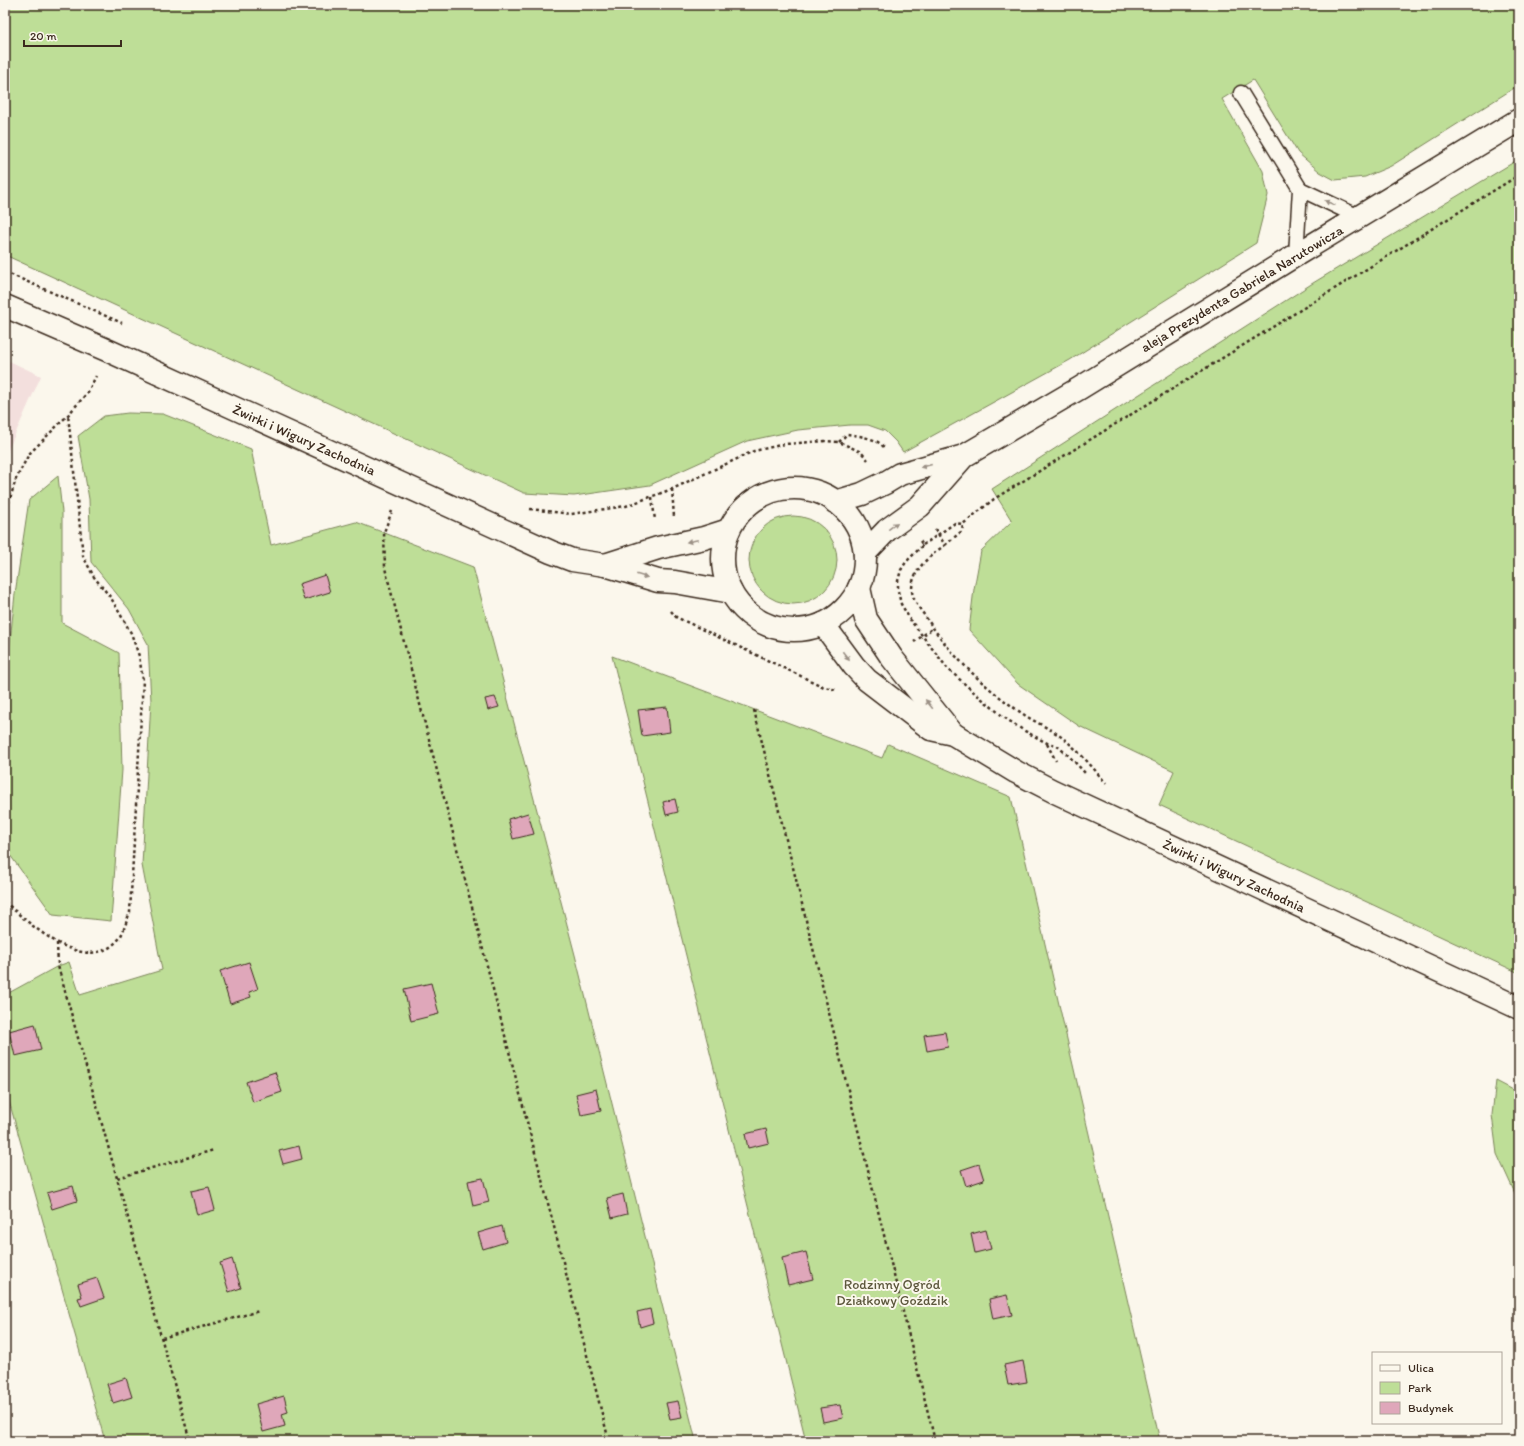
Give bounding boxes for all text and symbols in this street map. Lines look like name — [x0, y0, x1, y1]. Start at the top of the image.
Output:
scale bar — [24, 22, 121, 48]
text: 20 m — [30, 29, 57, 43]
one-way arrow — [1324, 200, 1335, 206]
street label: aleja Prezydenta Gabriela Narutowicza — [1138, 221, 1347, 356]
street label: Żwirki i Wigury Zachodnia — [230, 401, 379, 480]
one-way arrow — [920, 463, 932, 469]
one-way arrow — [887, 522, 898, 530]
one-way arrow — [685, 538, 698, 544]
one-way arrow — [637, 573, 649, 579]
one-way arrow — [842, 650, 850, 661]
one-way arrow — [924, 698, 933, 709]
street label: Żwirki i Wigury Zachodnia — [1160, 836, 1308, 917]
park label: Rodzinny Ogród Działkowy Goździk — [836, 1276, 949, 1309]
legend — [1372, 1352, 1502, 1424]
text: Ulica — [1408, 1361, 1434, 1375]
text: Park — [1408, 1381, 1432, 1395]
text: Budynek — [1408, 1401, 1454, 1415]

